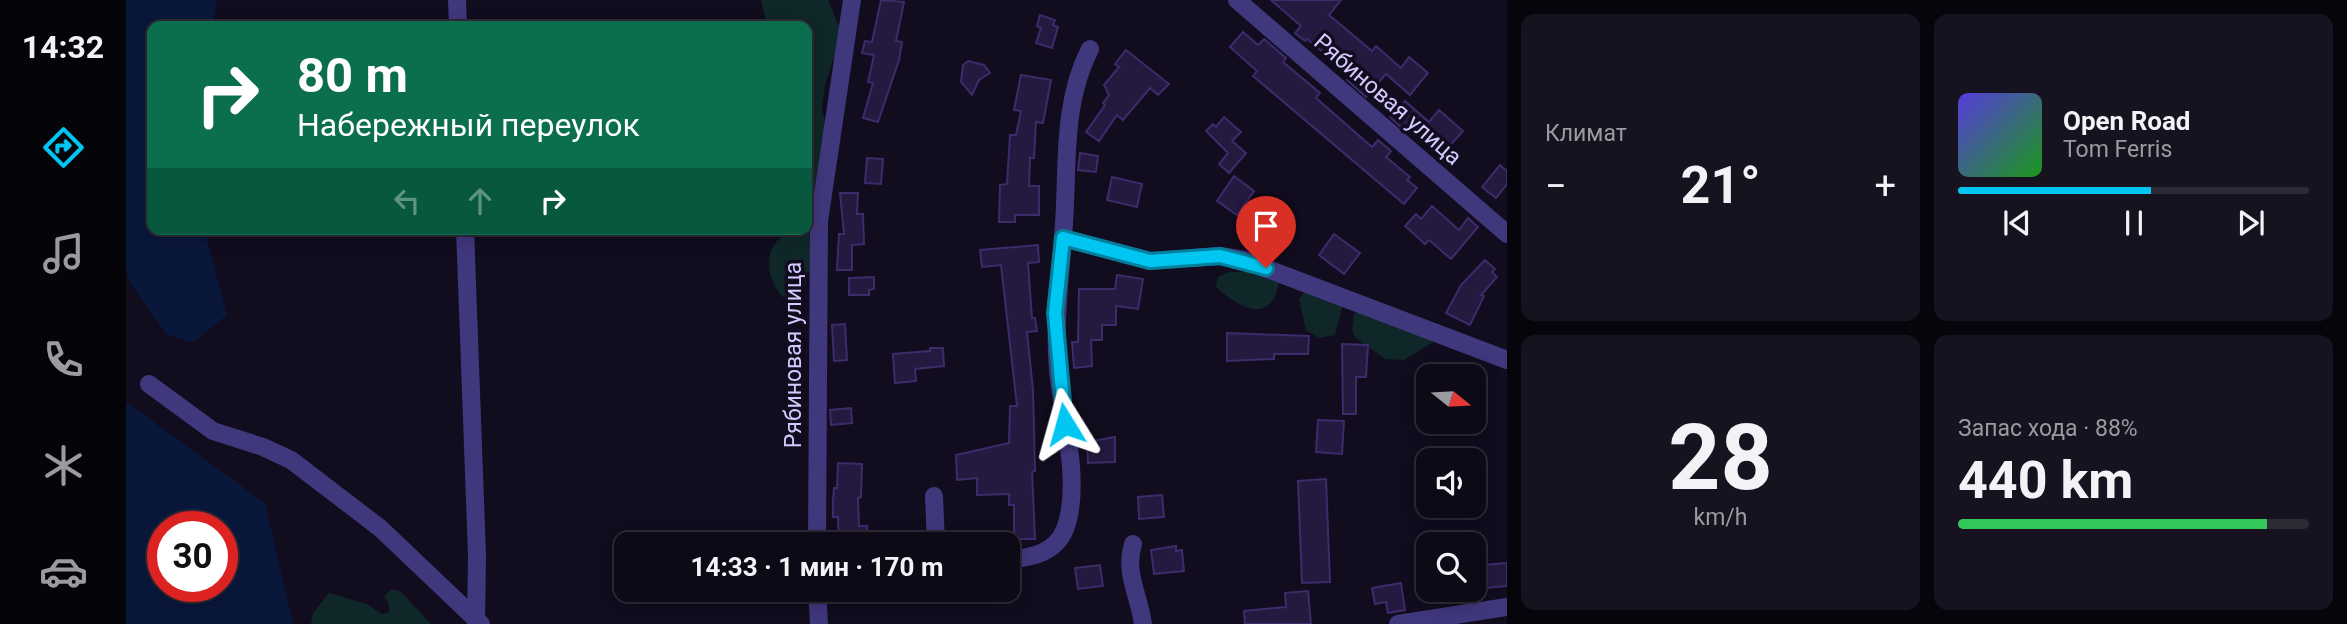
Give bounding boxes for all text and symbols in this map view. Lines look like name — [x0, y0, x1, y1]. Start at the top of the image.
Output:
text: 14:32 — [22, 28, 104, 66]
street label: Рябиновая улица — [1308, 28, 1467, 171]
text: 80 m — [297, 47, 408, 104]
icon: right — [182, 49, 273, 140]
text: Набережный переулок — [297, 106, 640, 144]
text: Open Road — [2063, 106, 2191, 136]
text: Климат — [1545, 120, 1627, 147]
icon: directions — [39, 123, 88, 172]
text: Tom Ferris — [2063, 136, 2172, 163]
text: 21° — [1681, 155, 1761, 216]
text: − — [1545, 164, 1567, 208]
text: + — [1874, 164, 1896, 208]
icon: left — [388, 182, 426, 220]
icon: ahead — [461, 182, 499, 220]
icon: right — [534, 182, 572, 220]
pin — [1236, 196, 1296, 268]
icon: previous — [1998, 204, 2036, 242]
icon: pause — [2115, 204, 2153, 242]
icon: next — [2232, 204, 2270, 242]
icon: arrive — [1247, 207, 1285, 245]
icon: music — [39, 229, 88, 278]
street label: Рябиновая улица — [780, 262, 807, 448]
icon: phone — [39, 335, 88, 384]
north arrow — [1416, 364, 1486, 434]
map controls — [1416, 364, 1486, 602]
position arrow — [1028, 387, 1102, 461]
text: 28 — [1668, 405, 1773, 511]
text: Запас хода · 88% — [1958, 415, 2138, 442]
icon: climate — [39, 441, 88, 490]
button: sound — [1416, 448, 1486, 518]
text: 440 km — [1958, 450, 2133, 511]
text: km/h — [1694, 504, 1748, 531]
speed limit sign: 30 — [147, 511, 238, 602]
button: search — [1416, 532, 1486, 602]
icon: car — [39, 547, 88, 596]
text: 14:33 · 1 мин · 170 m — [691, 552, 943, 582]

